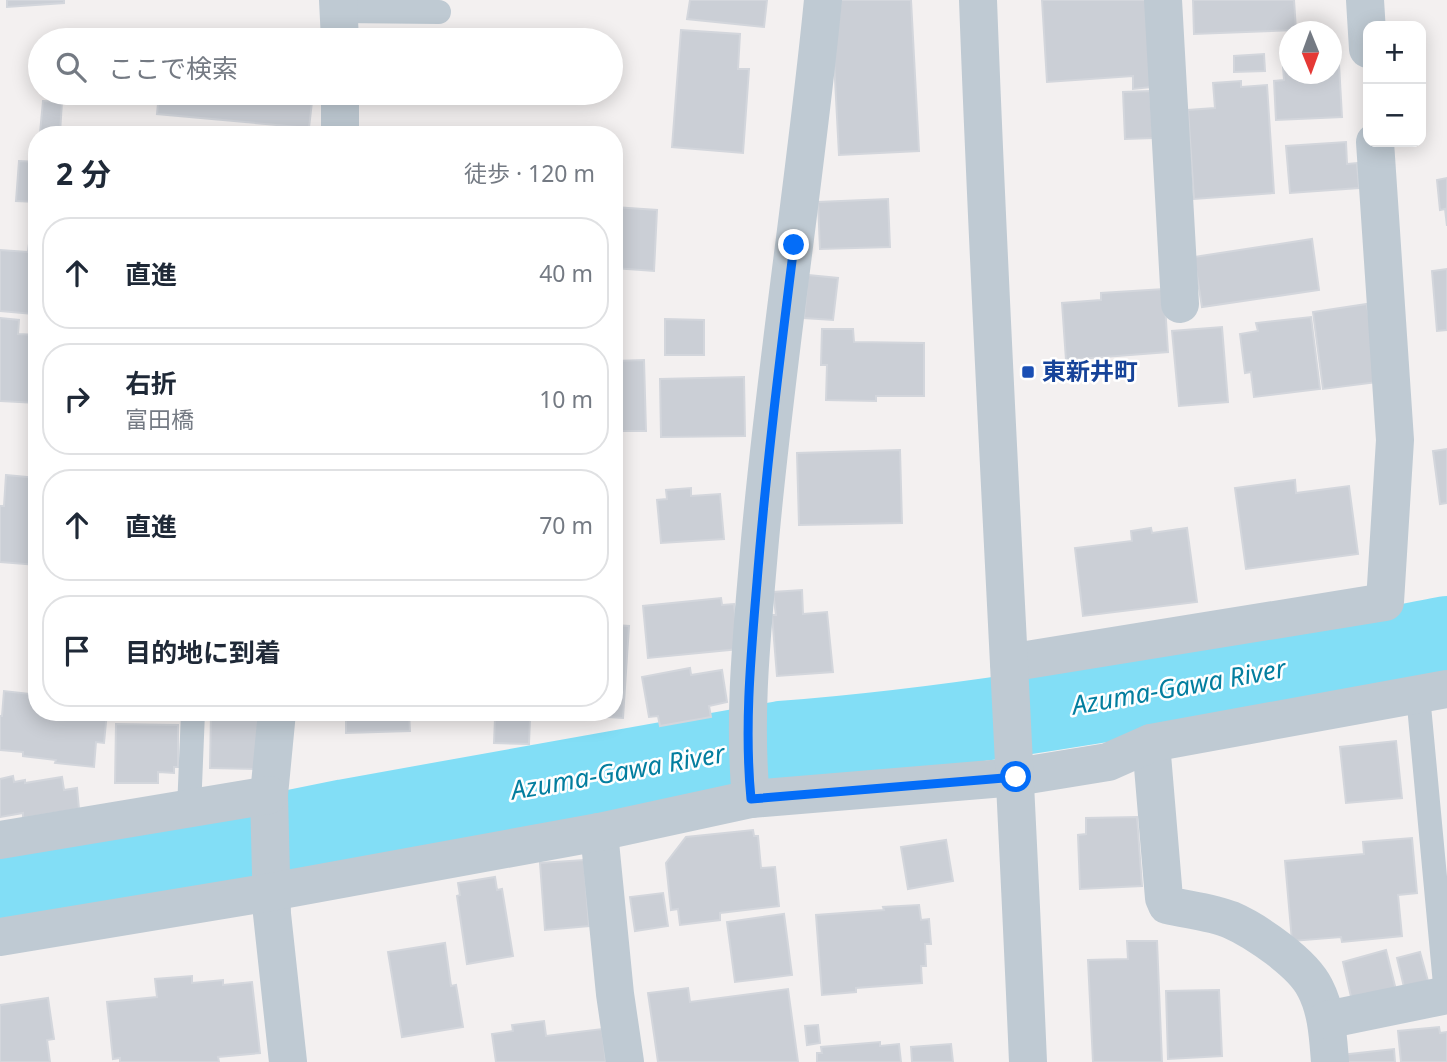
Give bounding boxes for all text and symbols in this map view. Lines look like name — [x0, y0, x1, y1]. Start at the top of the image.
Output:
north arrow — [1279, 21, 1342, 84]
map controls — [1363, 21, 1426, 147]
button: + — [1363, 21, 1426, 84]
search box — [28, 28, 623, 105]
icon: search — [52, 48, 90, 86]
text: ここで検索 — [108, 50, 238, 86]
button: − — [1363, 84, 1426, 147]
text: 2 分 — [56, 153, 111, 194]
text: 徒歩 · 120 m — [464, 157, 595, 189]
route end — [778, 229, 809, 260]
icon: ahead — [58, 254, 96, 292]
text: 直進 — [125, 256, 177, 292]
text: 40 m — [539, 257, 593, 289]
place label: 東新井町 — [1042, 354, 1138, 387]
marker: 東新井町 — [1020, 364, 1036, 380]
text: 右折 — [125, 365, 177, 401]
icon: right — [58, 380, 96, 418]
text: 10 m — [539, 383, 593, 415]
text: 富田橋 — [125, 403, 194, 435]
icon: ahead — [58, 506, 96, 544]
text: 直進 — [125, 508, 177, 544]
text: 70 m — [539, 509, 593, 541]
icon: arrive — [58, 632, 96, 670]
text: 目的地に到着 — [125, 634, 281, 670]
water label: Azuma-Gawa River — [1067, 649, 1290, 723]
water label: Azuma-Gawa River — [506, 734, 729, 808]
route start — [1000, 761, 1031, 792]

